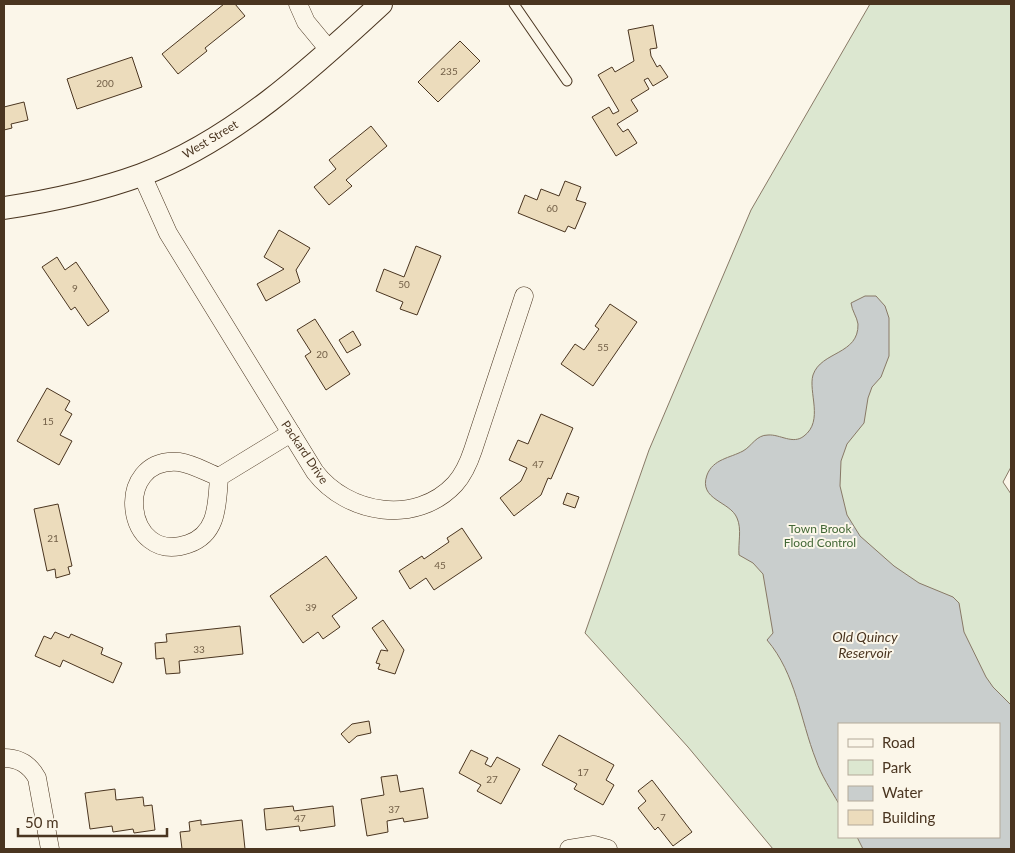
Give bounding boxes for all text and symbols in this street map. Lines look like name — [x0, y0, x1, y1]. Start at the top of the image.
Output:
house number: 235 — [440, 65, 458, 77]
house number: 200 — [96, 77, 114, 89]
street label: West Street — [179, 116, 241, 161]
house number: 60 — [546, 202, 558, 214]
house number: 50 — [398, 278, 410, 290]
house number: 9 — [72, 282, 78, 294]
house number: 55 — [597, 341, 609, 353]
house number: 20 — [316, 348, 328, 360]
house number: 15 — [42, 415, 54, 427]
street label: Packard Drive — [278, 417, 332, 487]
house number: 47 — [532, 458, 544, 470]
park label: Town Brook Flood Control — [784, 521, 856, 550]
house number: 21 — [47, 532, 59, 544]
house number: 45 — [434, 559, 446, 571]
house number: 39 — [305, 601, 317, 613]
water label: Old Quincy Reservoir — [832, 628, 898, 661]
house number: 33 — [193, 643, 205, 655]
legend — [838, 723, 1000, 838]
text: Road — [882, 733, 915, 751]
text: Park — [882, 758, 912, 776]
house number: 17 — [577, 766, 589, 778]
house number: 27 — [486, 773, 498, 785]
text: Water — [882, 783, 923, 801]
house number: 37 — [388, 803, 400, 815]
scale bar — [18, 806, 166, 838]
text: Building — [882, 808, 935, 826]
house number: 7 — [660, 811, 666, 823]
house number: 47 — [294, 812, 306, 824]
text: 50 m — [25, 813, 59, 831]

